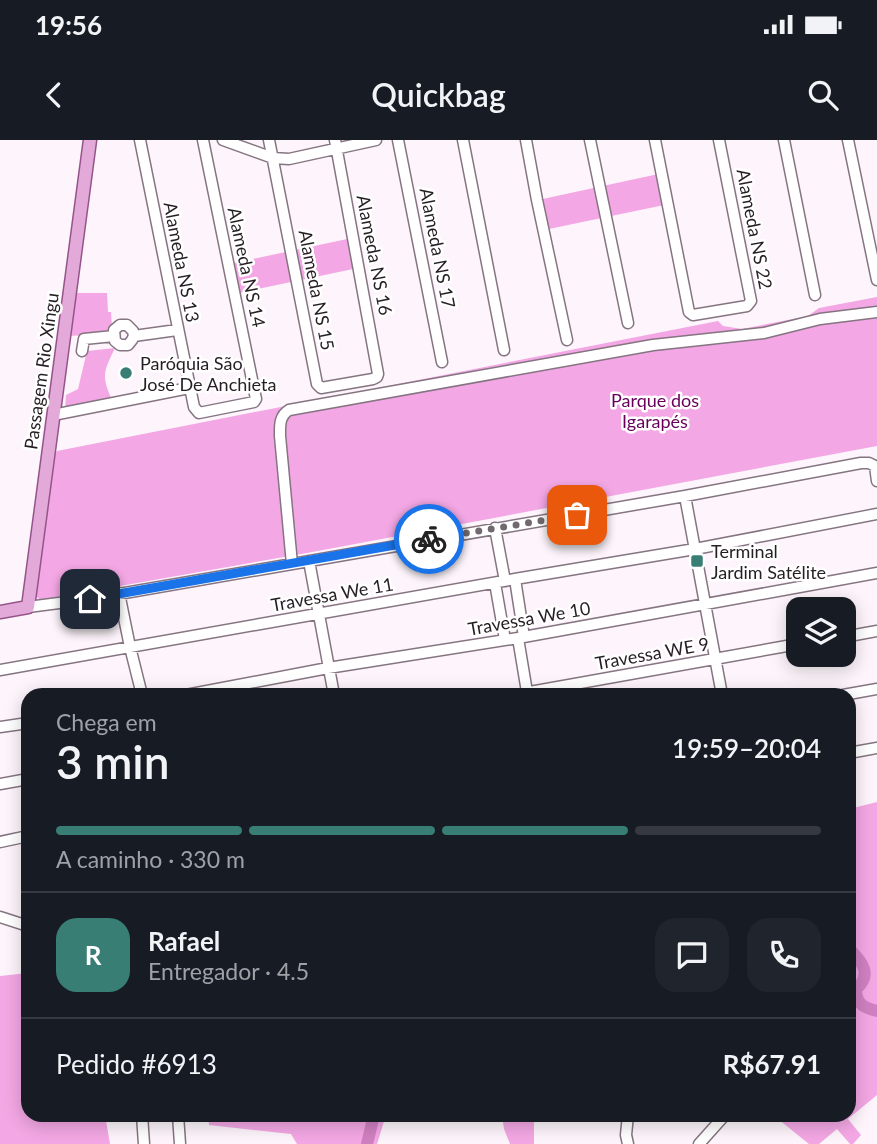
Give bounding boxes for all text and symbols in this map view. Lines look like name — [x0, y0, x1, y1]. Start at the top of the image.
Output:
text: 19:56 — [35, 9, 102, 41]
text: Quickbag — [371, 75, 506, 114]
icon: back — [35, 76, 73, 114]
icon: search — [804, 76, 842, 114]
street label: Alameda NS 22 — [733, 167, 777, 291]
street label: Alameda NS 17 — [416, 186, 460, 310]
street label: Alameda NS 16 — [353, 193, 397, 317]
street label: Alameda NS 13 — [160, 200, 204, 324]
street label: Alameda NS 14 — [224, 205, 270, 329]
street label: Alameda NS 15 — [295, 228, 339, 352]
street label: Passagem Rio Xingu — [19, 291, 63, 451]
place label: Paróquia São José De Anchieta — [140, 352, 276, 395]
marker: Paróquia São José De Anchieta — [118, 365, 134, 381]
park label: Parque dos Igarapés — [611, 389, 699, 432]
pin — [547, 485, 607, 545]
icon: bag — [558, 496, 596, 534]
courier — [394, 504, 464, 574]
icon: bike — [410, 520, 448, 558]
place label: Terminal Jardim Satélite — [711, 540, 826, 583]
marker: Terminal Jardim Satélite — [689, 553, 705, 569]
pin — [60, 569, 120, 629]
street label: Travessa We 11 — [269, 572, 395, 616]
icon: home — [71, 580, 109, 618]
street label: Travessa We 10 — [466, 596, 592, 640]
map controls — [786, 597, 856, 667]
button: layers — [786, 597, 856, 667]
street label: Travessa WE 9 — [593, 632, 711, 674]
text: Chega em — [56, 708, 157, 736]
text: 19:59–20:04 — [672, 732, 821, 764]
text: 3 min — [56, 734, 170, 789]
text: A caminho · 330 m — [56, 845, 245, 873]
button: chat — [655, 918, 729, 992]
button: phone — [747, 918, 821, 992]
text: Rafael — [148, 925, 220, 957]
text: R — [85, 939, 101, 971]
text: Entregador · 4.5 — [148, 957, 309, 985]
text: Pedido #6913 — [56, 1048, 217, 1080]
text: R$67.91 — [723, 1048, 821, 1080]

